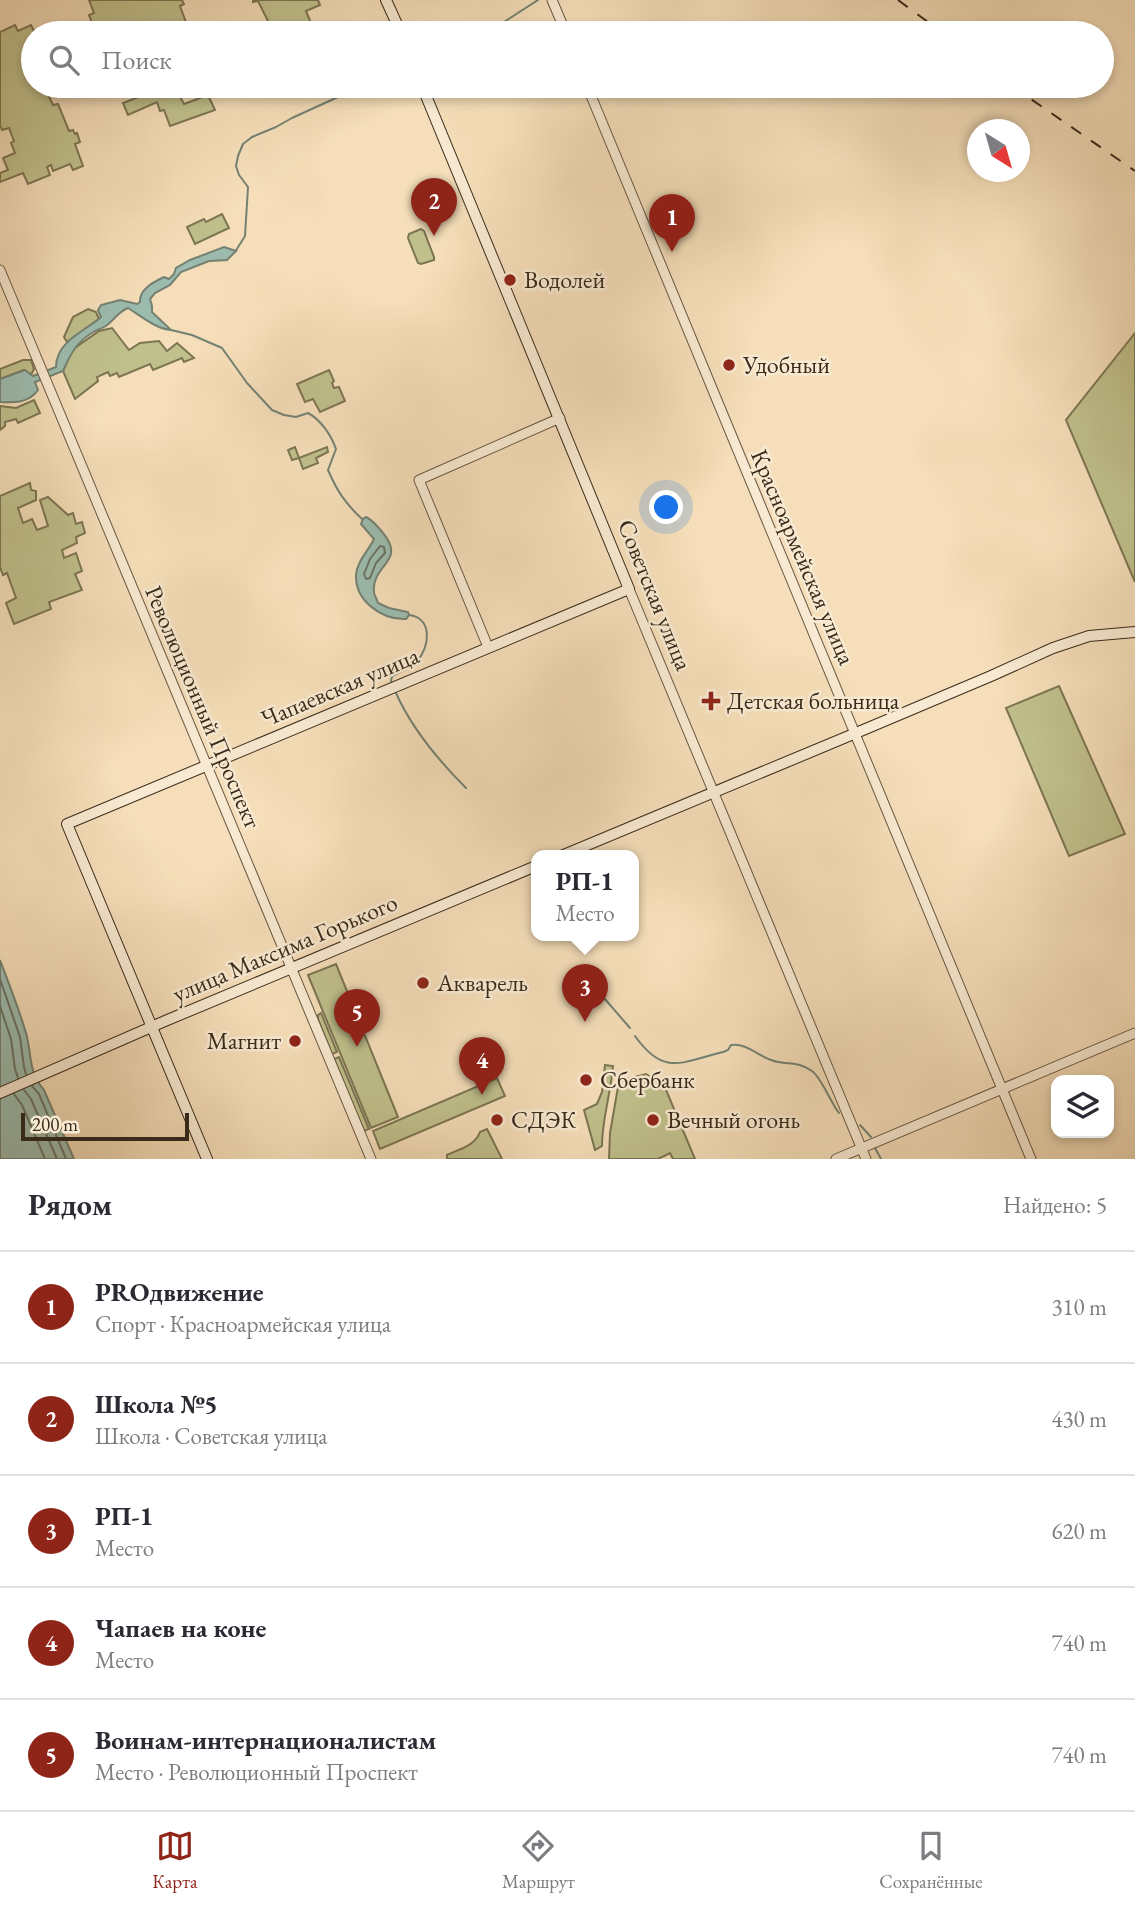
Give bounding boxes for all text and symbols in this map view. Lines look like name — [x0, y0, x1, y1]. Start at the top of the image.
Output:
search box — [21, 21, 1114, 98]
icon: search — [45, 41, 83, 79]
text: Поиск — [101, 43, 172, 77]
north arrow — [967, 119, 1030, 182]
pin: 2 — [411, 178, 457, 236]
pin: 1 — [649, 194, 695, 252]
place label: Водолей — [524, 264, 605, 295]
marker: Водолей — [502, 272, 518, 288]
place label: Удобный — [742, 349, 830, 380]
marker: Удобный — [721, 357, 737, 373]
street label: Красноармейская улица — [744, 444, 863, 670]
your location — [649, 490, 683, 524]
street label: Советская улица — [611, 515, 700, 675]
street label: Революционный Проспект — [138, 581, 269, 833]
street label: Чапаевская улица — [256, 639, 424, 734]
place label: Детская больница — [727, 685, 900, 716]
marker: Детская больница — [701, 691, 721, 711]
popup — [531, 850, 639, 941]
text: РП-1 — [555, 864, 614, 898]
street label: улица Максима Горького — [168, 886, 402, 1009]
text: Место — [555, 898, 615, 928]
pin: 3 — [562, 964, 608, 1022]
place label: Акварель — [436, 967, 528, 998]
marker: Акварель — [415, 975, 431, 991]
pin: 5 — [334, 989, 380, 1047]
place label: Магнит — [207, 1025, 281, 1056]
marker: Магнит — [287, 1033, 303, 1049]
pin: 4 — [459, 1037, 505, 1095]
place label: Сбербанк — [600, 1064, 695, 1095]
marker: Сбербанк — [578, 1072, 594, 1088]
map controls — [1051, 1075, 1114, 1138]
button: layers — [1051, 1075, 1114, 1138]
place label: СДЭК — [511, 1104, 577, 1135]
place label: Вечный огонь — [667, 1104, 800, 1135]
scale bar — [21, 1110, 189, 1142]
text: 200 m — [32, 1112, 78, 1137]
marker: СДЭК — [489, 1112, 505, 1128]
marker: Вечный огонь — [645, 1112, 661, 1128]
text: Рядом — [28, 1185, 112, 1224]
text: Найдено: 5 — [1003, 1190, 1107, 1220]
text: PROдвижение — [95, 1275, 264, 1309]
text: 1 — [45, 1292, 57, 1322]
text: 310 m — [1051, 1292, 1107, 1322]
text: Спорт · Красноармейская улица — [95, 1309, 391, 1339]
text: Школа №5 — [95, 1387, 218, 1421]
text: 2 — [45, 1404, 57, 1434]
text: 430 m — [1051, 1404, 1107, 1434]
text: Школа · Советская улица — [95, 1421, 327, 1451]
text: РП-1 — [95, 1499, 153, 1533]
text: 3 — [45, 1516, 57, 1546]
text: 620 m — [1051, 1516, 1107, 1546]
text: Место — [95, 1533, 154, 1563]
text: Чапаев на коне — [95, 1611, 266, 1645]
text: 4 — [45, 1628, 57, 1658]
text: 740 m — [1051, 1628, 1107, 1658]
text: Место — [95, 1645, 154, 1675]
text: Воинам-интернационалистам — [95, 1723, 436, 1757]
text: 5 — [45, 1740, 57, 1770]
text: 740 m — [1051, 1740, 1107, 1770]
text: Место · Революционный Проспект — [95, 1757, 418, 1787]
tab: Карта — [152, 1827, 198, 1894]
tab: Маршрут — [502, 1827, 575, 1894]
tab: Сохранённые — [879, 1827, 983, 1894]

